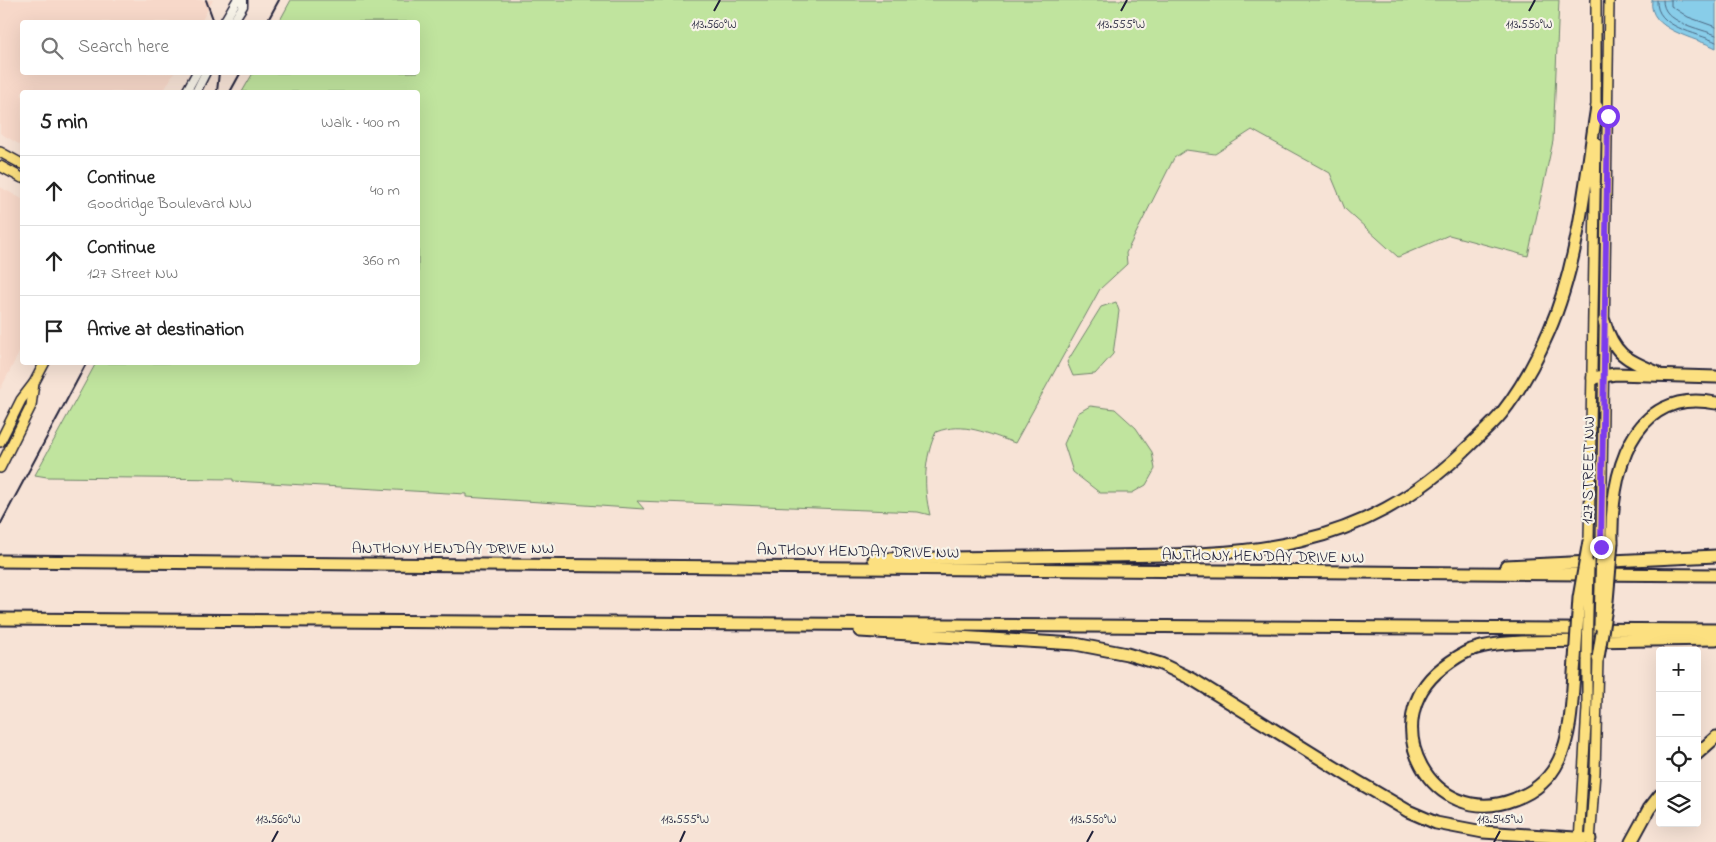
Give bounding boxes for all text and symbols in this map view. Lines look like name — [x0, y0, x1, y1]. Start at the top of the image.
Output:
text: 113.560°W — [692, 16, 736, 34]
text: 113.555°W — [1097, 16, 1145, 34]
text: 113.550°W — [1506, 16, 1552, 34]
search box — [20, 20, 420, 75]
icon: search — [38, 34, 66, 62]
text: Search here — [78, 34, 169, 61]
route start — [1597, 105, 1620, 128]
text: 5 min — [40, 108, 88, 138]
text: Walk · 400 m — [321, 111, 400, 135]
text: Continue — [87, 165, 155, 192]
icon: ahead — [40, 177, 68, 205]
text: 40 m — [370, 179, 400, 203]
text: Goodridge Boulevard NW — [87, 192, 252, 216]
text: Continue — [87, 235, 155, 262]
icon: ahead — [40, 247, 68, 275]
text: 360 m — [363, 249, 400, 273]
text: 127 Street NW — [87, 262, 178, 286]
icon: arrive — [40, 317, 68, 345]
text: Arrive at destination — [87, 317, 244, 344]
street label: 127 STREET NW — [1576, 416, 1602, 524]
route end — [1590, 536, 1613, 559]
street label: ANTHONY HENDAY DRIVE NW — [352, 537, 554, 561]
street label: ANTHONY HENDAY DRIVE NW — [757, 538, 959, 566]
street label: ANTHONY HENDAY DRIVE NW — [1162, 543, 1364, 571]
map controls — [1656, 647, 1701, 827]
button: + — [1656, 647, 1701, 692]
button: − — [1656, 692, 1701, 737]
button: locate — [1656, 737, 1701, 782]
button: layers — [1656, 782, 1701, 827]
text: 113.560°W — [256, 811, 300, 829]
text: 113.555°W — [661, 811, 709, 829]
text: 113.550°W — [1070, 811, 1116, 829]
text: 113.545°W — [1477, 811, 1523, 829]

